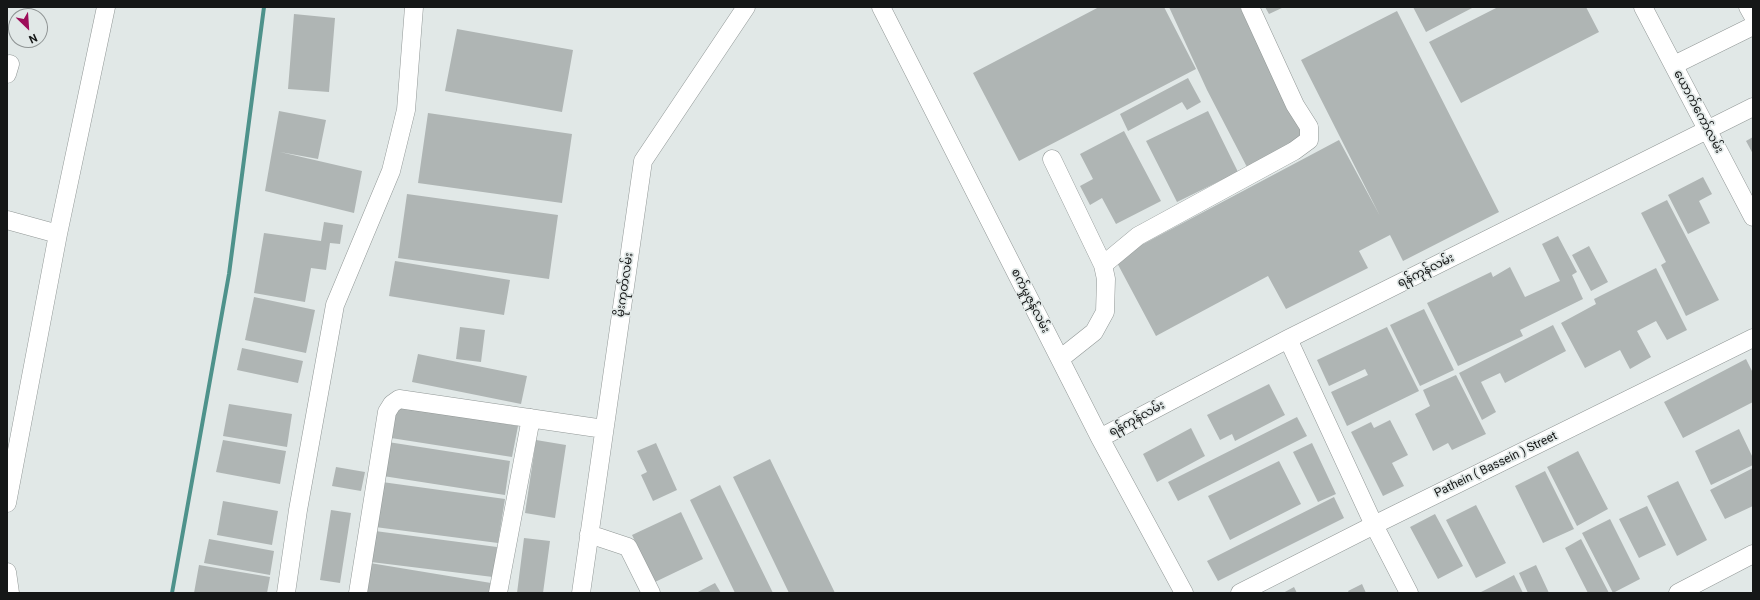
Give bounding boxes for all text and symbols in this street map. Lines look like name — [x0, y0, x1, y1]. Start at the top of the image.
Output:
north arrow — [8, 8, 48, 48]
text: N — [27, 31, 39, 46]
street label: ယောက်ကော်လမ်း — [1670, 68, 1726, 156]
street label: ရန်ကုန်လမ်း — [1395, 251, 1457, 291]
street label: မိုးကုတ်လမ်း — [613, 252, 637, 318]
street label: စက်မှုဇုန်လမ်း — [1008, 266, 1052, 336]
street label: ရန်ကုန်လမ်း — [1107, 398, 1167, 440]
street label: Pathein ( Bassein ) Street — [1432, 429, 1560, 501]

